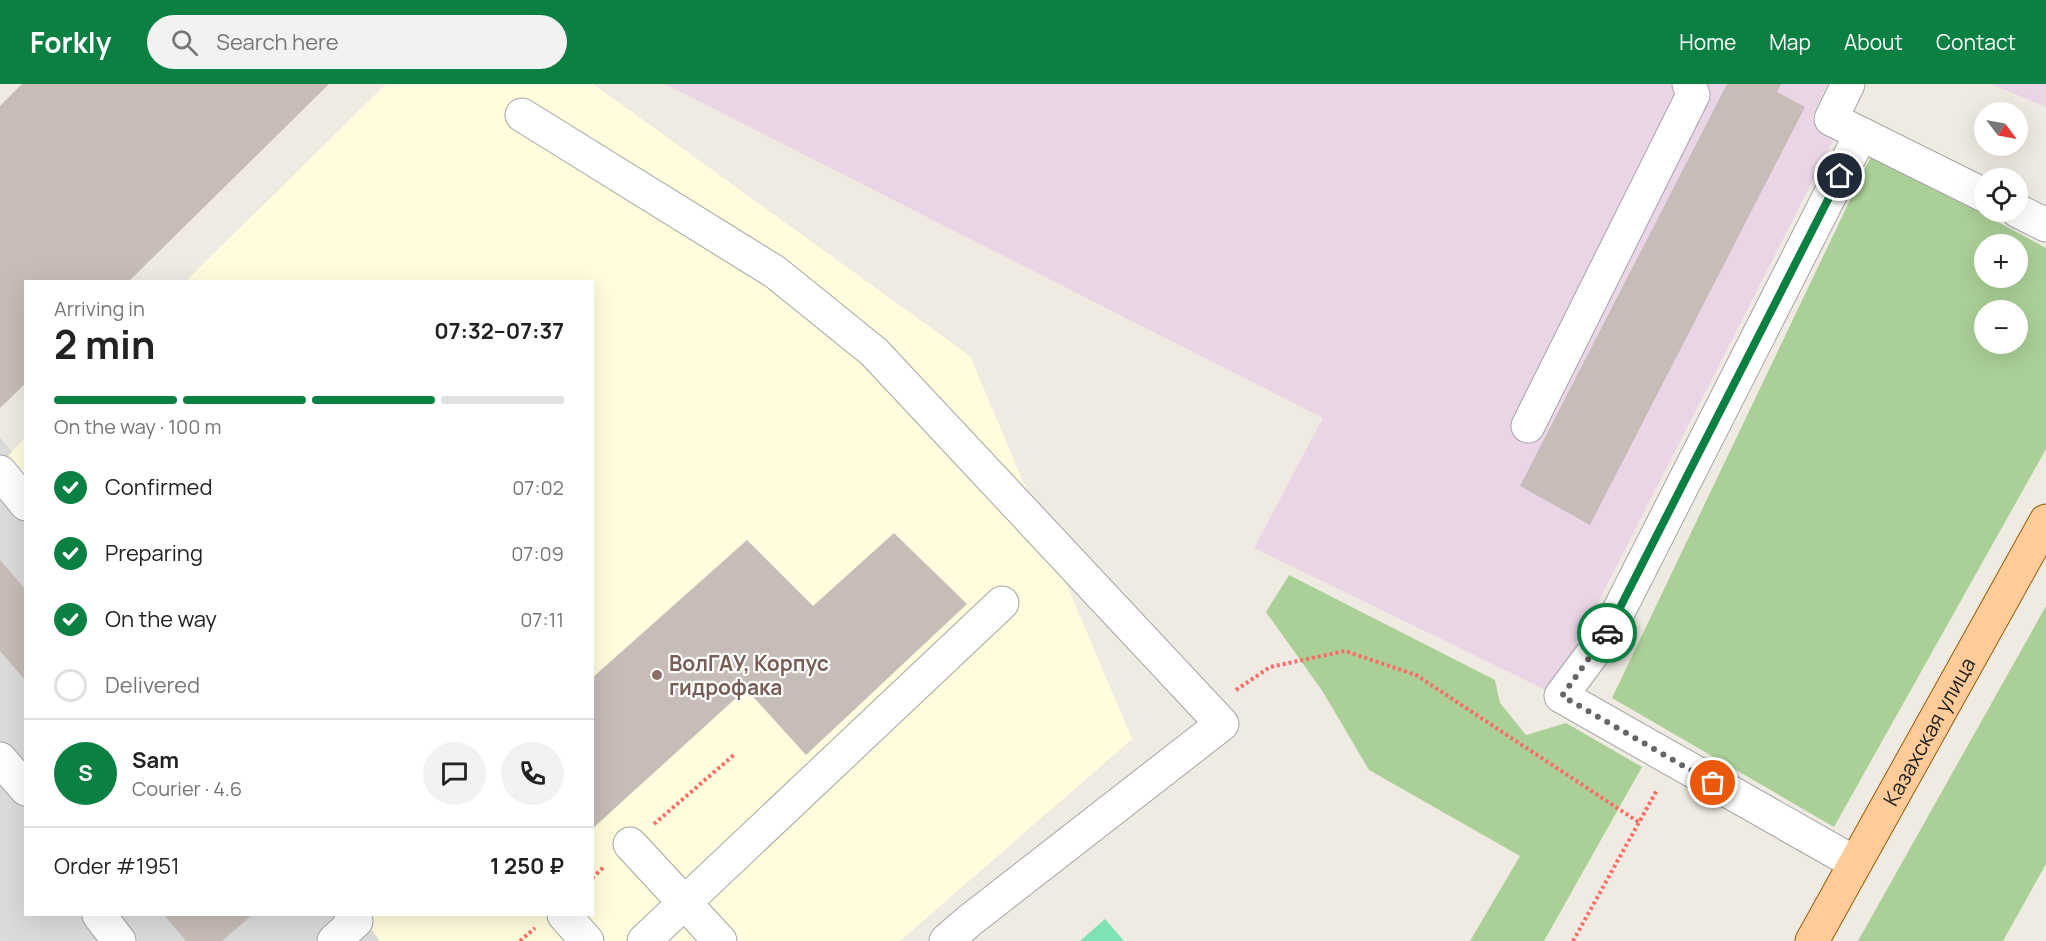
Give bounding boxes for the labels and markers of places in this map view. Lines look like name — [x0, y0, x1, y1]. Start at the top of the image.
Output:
pin — [1814, 150, 1865, 201]
place label: ВолГАУ, Корпус гидрофака — [669, 649, 829, 701]
marker: ВолГАУ, Корпус гидрофака — [650, 668, 664, 682]
pin — [1687, 757, 1738, 808]

